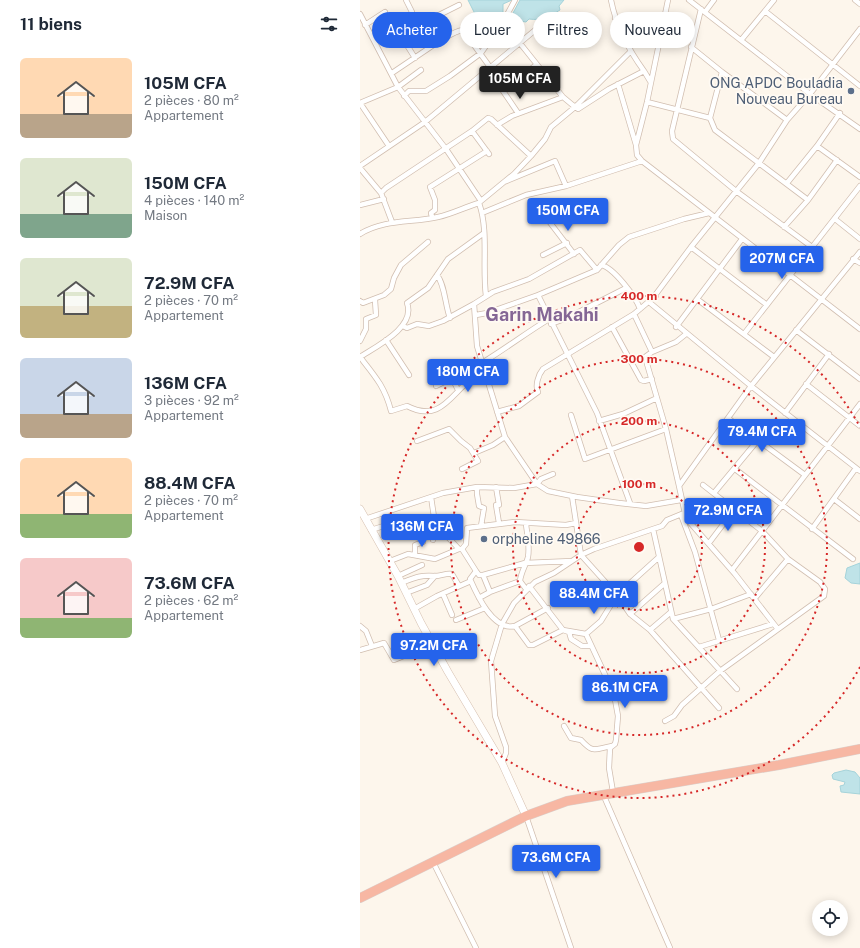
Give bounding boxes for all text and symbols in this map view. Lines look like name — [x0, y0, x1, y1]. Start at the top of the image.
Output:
chip: Acheter — [372, 12, 452, 48]
chip: Louer — [460, 12, 525, 48]
chip: Filtres — [533, 12, 602, 48]
chip: Nouveau — [610, 12, 695, 48]
icon: filters — [318, 13, 340, 35]
text: 11 biens — [20, 14, 82, 34]
pin: 105M CFA — [479, 66, 561, 100]
text: 105M CFA — [488, 71, 552, 86]
text: 105M CFA — [144, 73, 227, 93]
icon: home — [52, 74, 100, 122]
place label: ONG APDC Bouladia Nouveau Bureau — [710, 75, 843, 107]
marker: ONG APDC Bouladia Nouveau Bureau — [846, 86, 856, 96]
text: 2 pièces · 80 m² — [144, 93, 239, 108]
text: Appartement — [144, 108, 224, 123]
text: 150M CFA — [144, 173, 227, 193]
icon: home — [52, 174, 100, 222]
text: 4 pièces · 140 m² — [144, 193, 244, 208]
pin: 150M CFA — [527, 198, 609, 232]
text: 150M CFA — [536, 203, 600, 218]
text: Maison — [144, 208, 187, 223]
pin: 207M CFA — [741, 246, 823, 280]
text: 207M CFA — [749, 251, 815, 266]
text: 72.9M CFA — [144, 273, 235, 293]
icon: home — [52, 274, 100, 322]
text: 400 m — [621, 289, 658, 303]
text: 2 pièces · 70 m² — [144, 293, 238, 308]
district label: Garin Makahi — [485, 304, 599, 325]
text: Appartement — [144, 308, 224, 323]
text: 300 m — [621, 352, 658, 366]
pin: 180M CFA — [427, 359, 509, 393]
text: 180M CFA — [436, 364, 500, 379]
text: 136M CFA — [144, 373, 227, 393]
icon: home — [52, 374, 100, 422]
text: 3 pièces · 92 m² — [144, 393, 239, 408]
text: Appartement — [144, 408, 224, 423]
text: 200 m — [621, 414, 657, 428]
pin: 79.4M CFA — [716, 419, 808, 453]
text: 79.4M CFA — [727, 424, 797, 439]
text: 88.4M CFA — [144, 473, 236, 493]
icon: home — [52, 474, 100, 522]
text: 100 m — [622, 477, 656, 491]
text: 2 pièces · 70 m² — [144, 493, 238, 508]
pin: 72.9M CFA — [682, 498, 774, 532]
text: 72.9M CFA — [693, 503, 763, 518]
text: Appartement — [144, 508, 224, 523]
pin: 136M CFA — [381, 514, 463, 548]
text: 136M CFA — [390, 519, 454, 534]
place label: orpheline 49866 — [492, 531, 601, 547]
marker: orpheline 49866 — [479, 534, 489, 544]
centre of rings — [632, 540, 646, 554]
text: 73.6M CFA — [144, 573, 235, 593]
icon: home — [52, 574, 100, 622]
pin: 88.4M CFA — [548, 581, 640, 615]
text: 88.4M CFA — [559, 586, 629, 601]
text: 2 pièces · 62 m² — [144, 593, 238, 608]
text: Appartement — [144, 608, 224, 623]
pin: 97.2M CFA — [388, 633, 480, 667]
text: 97.2M CFA — [400, 638, 468, 653]
pin: 86.1M CFA — [579, 675, 671, 709]
text: 86.1M CFA — [591, 680, 659, 695]
pin: 73.6M CFA — [510, 845, 602, 879]
text: 73.6M CFA — [521, 850, 591, 865]
map controls — [812, 900, 848, 936]
button: locate — [812, 900, 848, 936]

